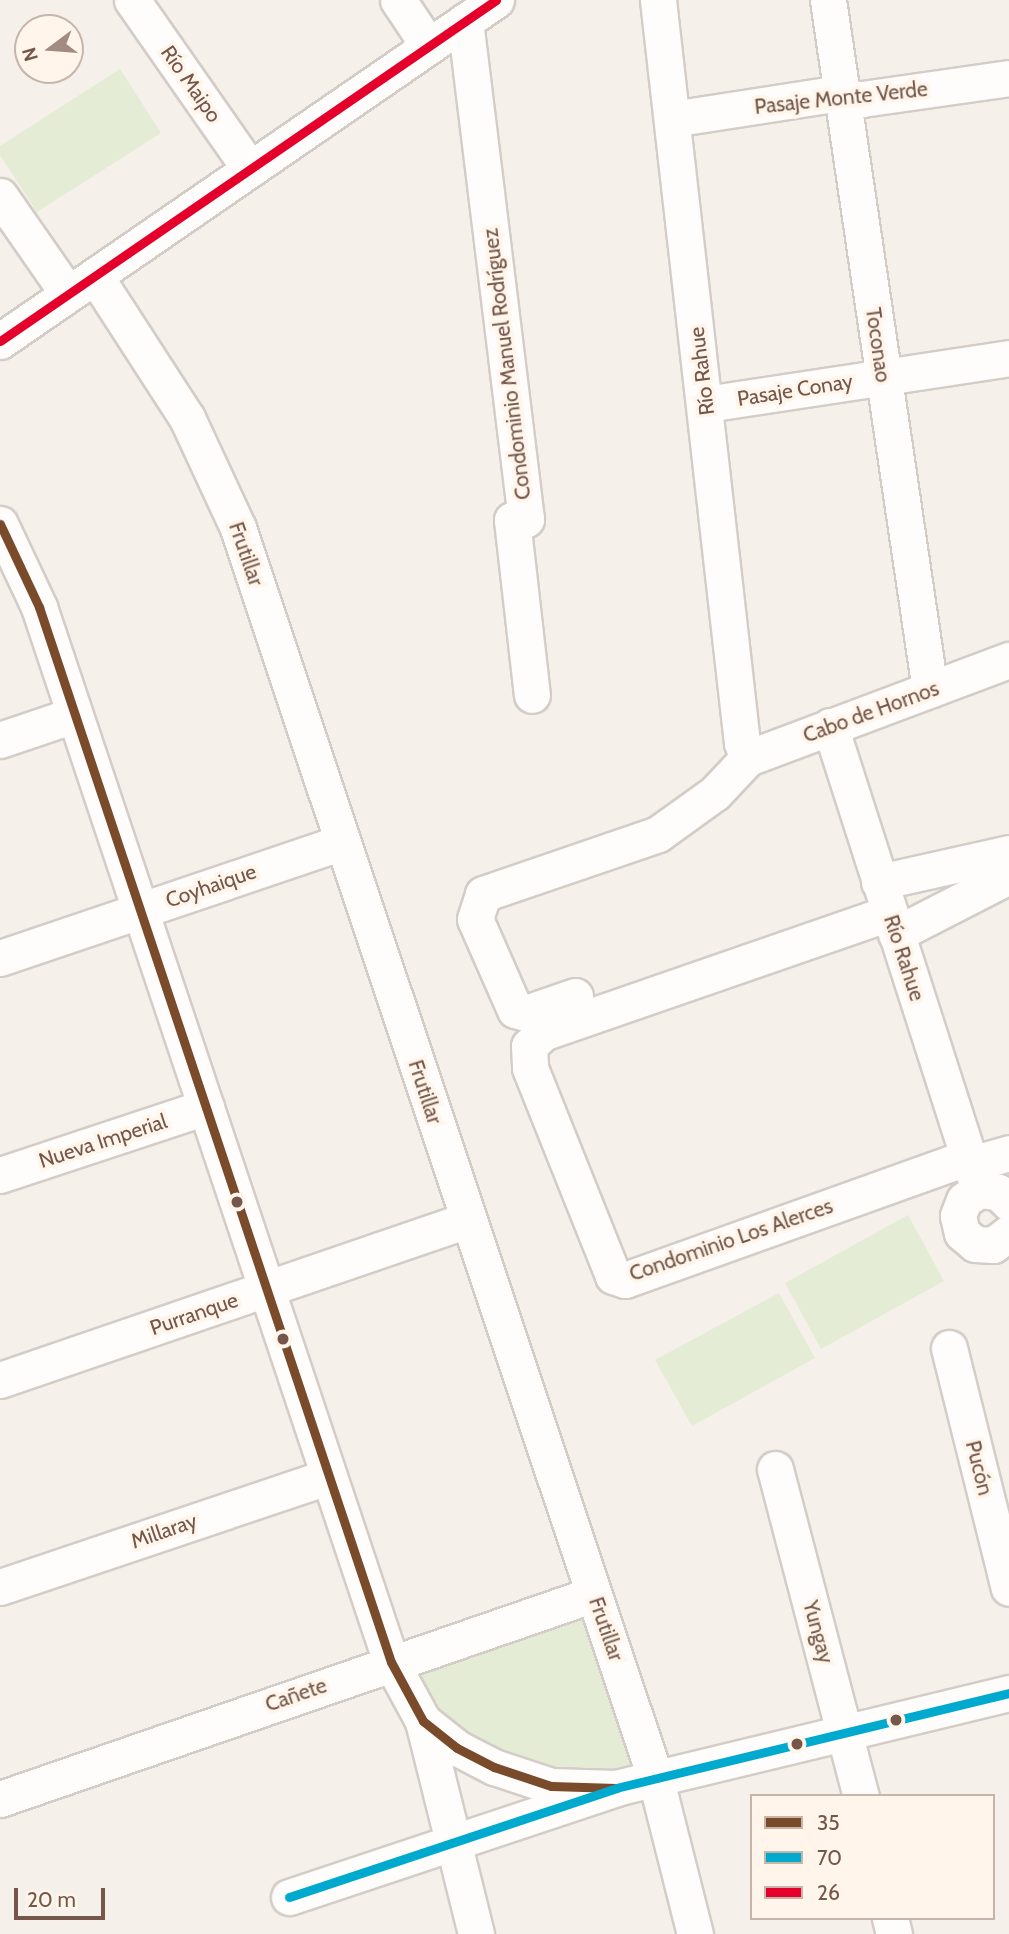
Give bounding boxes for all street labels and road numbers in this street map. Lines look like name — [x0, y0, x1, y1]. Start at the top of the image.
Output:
street label: Río Maipo — [155, 41, 227, 127]
street label: Pasaje Monte Verde — [753, 76, 929, 120]
street label: Condominio Manuel Rodríguez — [478, 227, 536, 501]
street label: Toconao — [860, 306, 896, 384]
street label: Río Rahue — [684, 325, 720, 417]
street label: Pasaje Conay — [735, 368, 855, 412]
street label: Frutillar — [223, 519, 269, 589]
street label: Cabo de Hornos — [800, 676, 942, 748]
street label: Coyhaique — [162, 859, 260, 913]
street label: Río Rahue — [878, 912, 930, 1004]
street label: Frutillar — [403, 1057, 447, 1127]
street label: Nueva Imperial — [36, 1108, 170, 1174]
street label: Condominio Los Alerces — [626, 1193, 836, 1287]
street label: Purranque — [147, 1287, 241, 1341]
street label: Pucón — [960, 1438, 998, 1498]
street label: Millaray — [128, 1508, 200, 1554]
street label: Frutillar — [583, 1594, 629, 1664]
street label: Yungay — [798, 1598, 838, 1666]
street label: Cañete — [262, 1673, 330, 1717]

